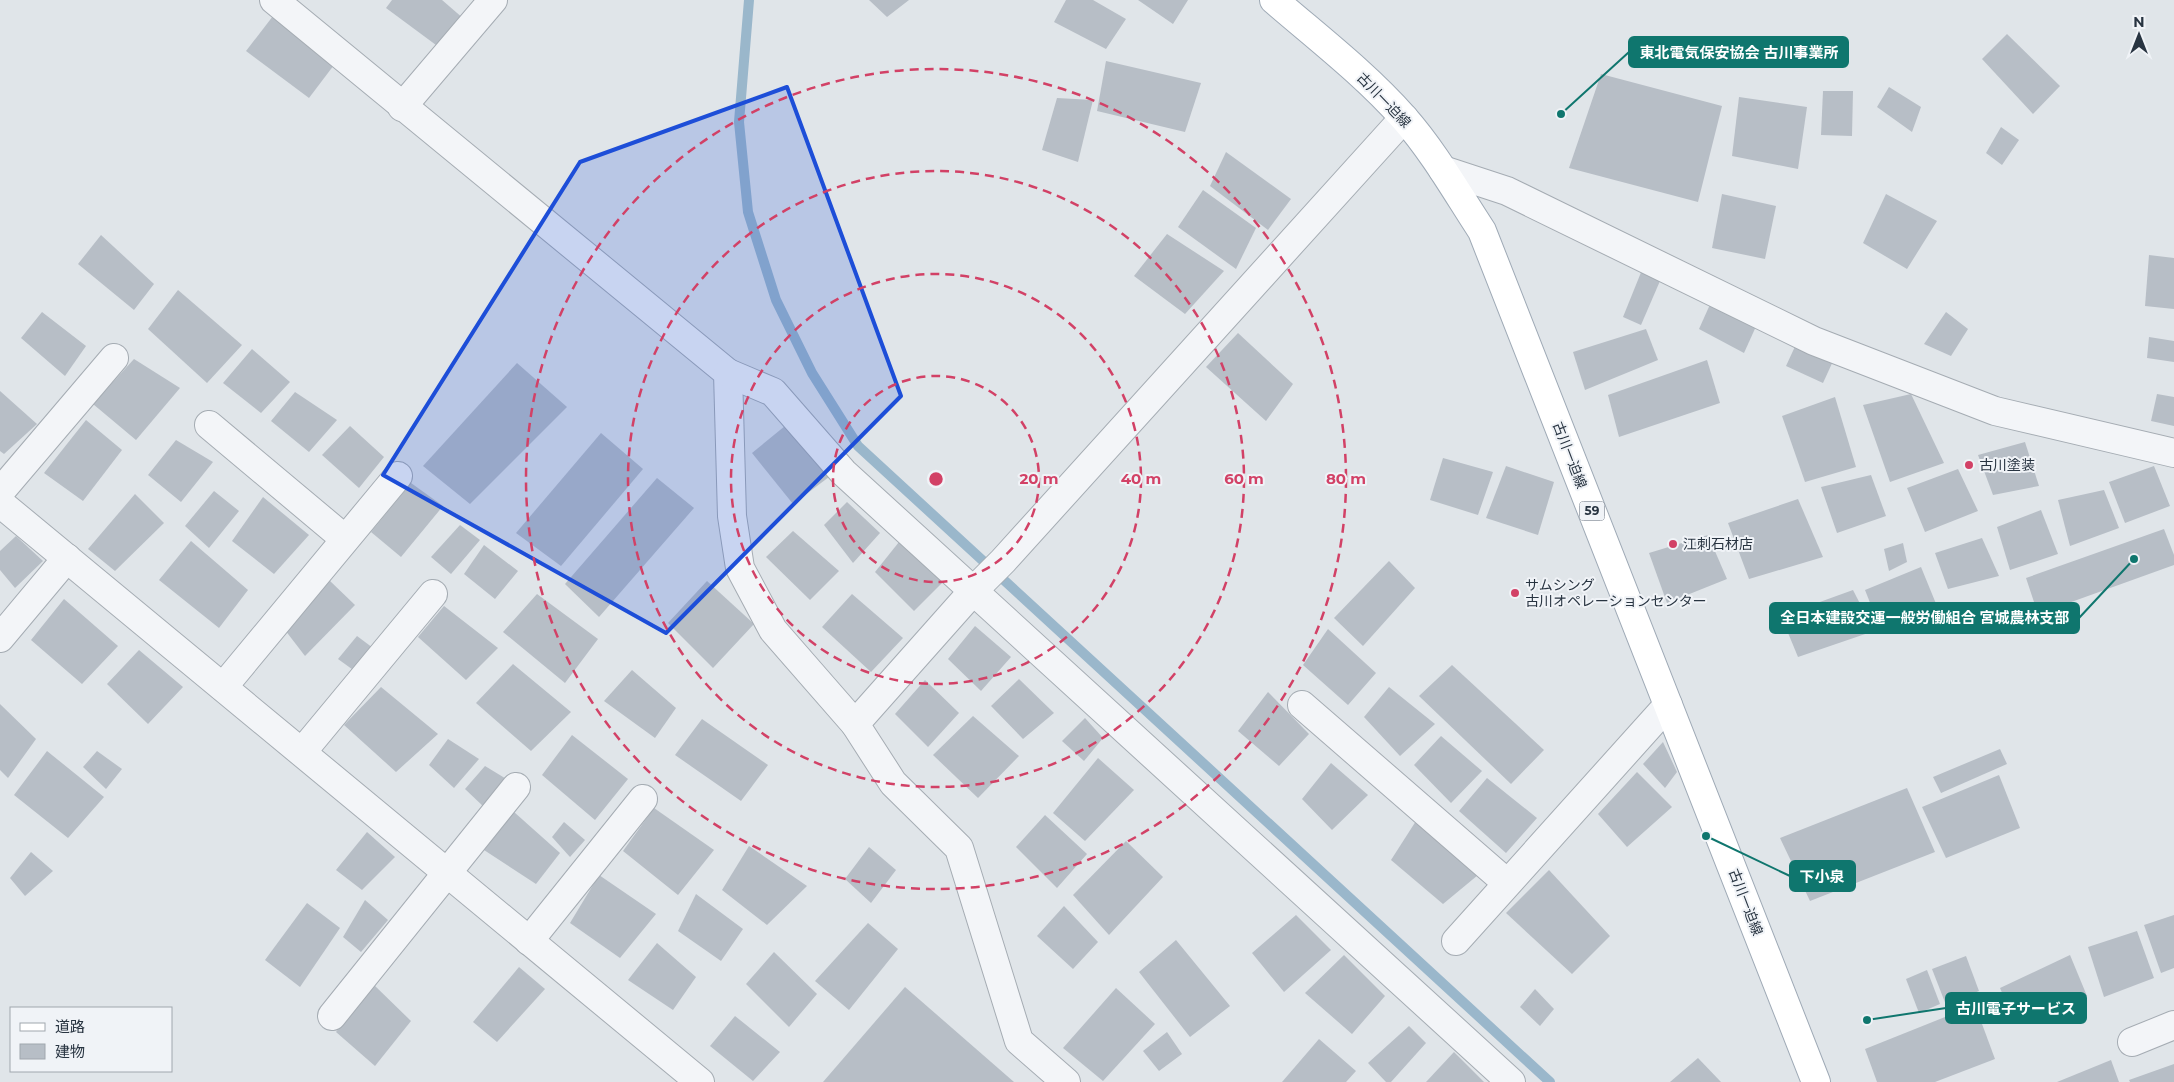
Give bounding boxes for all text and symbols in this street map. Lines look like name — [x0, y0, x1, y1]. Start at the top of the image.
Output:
north arrow — [2114, 10, 2164, 60]
text: N — [2133, 13, 2145, 31]
callout: 東北電気保安協会 古川事業所 — [1629, 37, 1848, 67]
text: 東北電気保安協会 古川事業所 — [1639, 43, 1839, 62]
street label: 古川一迫線 — [1353, 69, 1415, 131]
street label: 古川一迫線 — [1549, 419, 1591, 491]
place label: 古川塗装 — [1979, 456, 2035, 474]
marker: 古川塗装 — [1963, 459, 1975, 471]
text: 20 m — [1019, 469, 1059, 488]
text: 40 m — [1121, 469, 1161, 488]
text: 60 m — [1224, 469, 1264, 488]
text: 80 m — [1326, 469, 1366, 488]
centre of rings — [927, 470, 945, 488]
road number: 59 — [1580, 502, 1604, 520]
place label: 江刺石材店 — [1683, 535, 1753, 553]
marker: 江刺石材店 — [1667, 538, 1679, 550]
place label: サムシング 古川オペレーションセンター — [1525, 576, 1707, 610]
marker: サムシング 古川オペレーションセンター — [1509, 587, 1521, 599]
callout: 全日本建設交運一般労働組合 宮城農林支部 — [1770, 603, 2079, 633]
text: 全日本建設交運一般労働組合 宮城農林支部 — [1780, 608, 2070, 627]
callout: 下小泉 — [1790, 861, 1855, 891]
street label: 古川一迫線 — [1725, 866, 1767, 938]
text: 下小泉 — [1799, 867, 1845, 886]
callout: 古川電子サービス — [1946, 993, 2086, 1023]
text: 古川電子サービス — [1956, 999, 2076, 1018]
legend — [10, 1007, 172, 1072]
text: 道路 — [55, 1017, 85, 1036]
text: 建物 — [55, 1042, 85, 1061]

